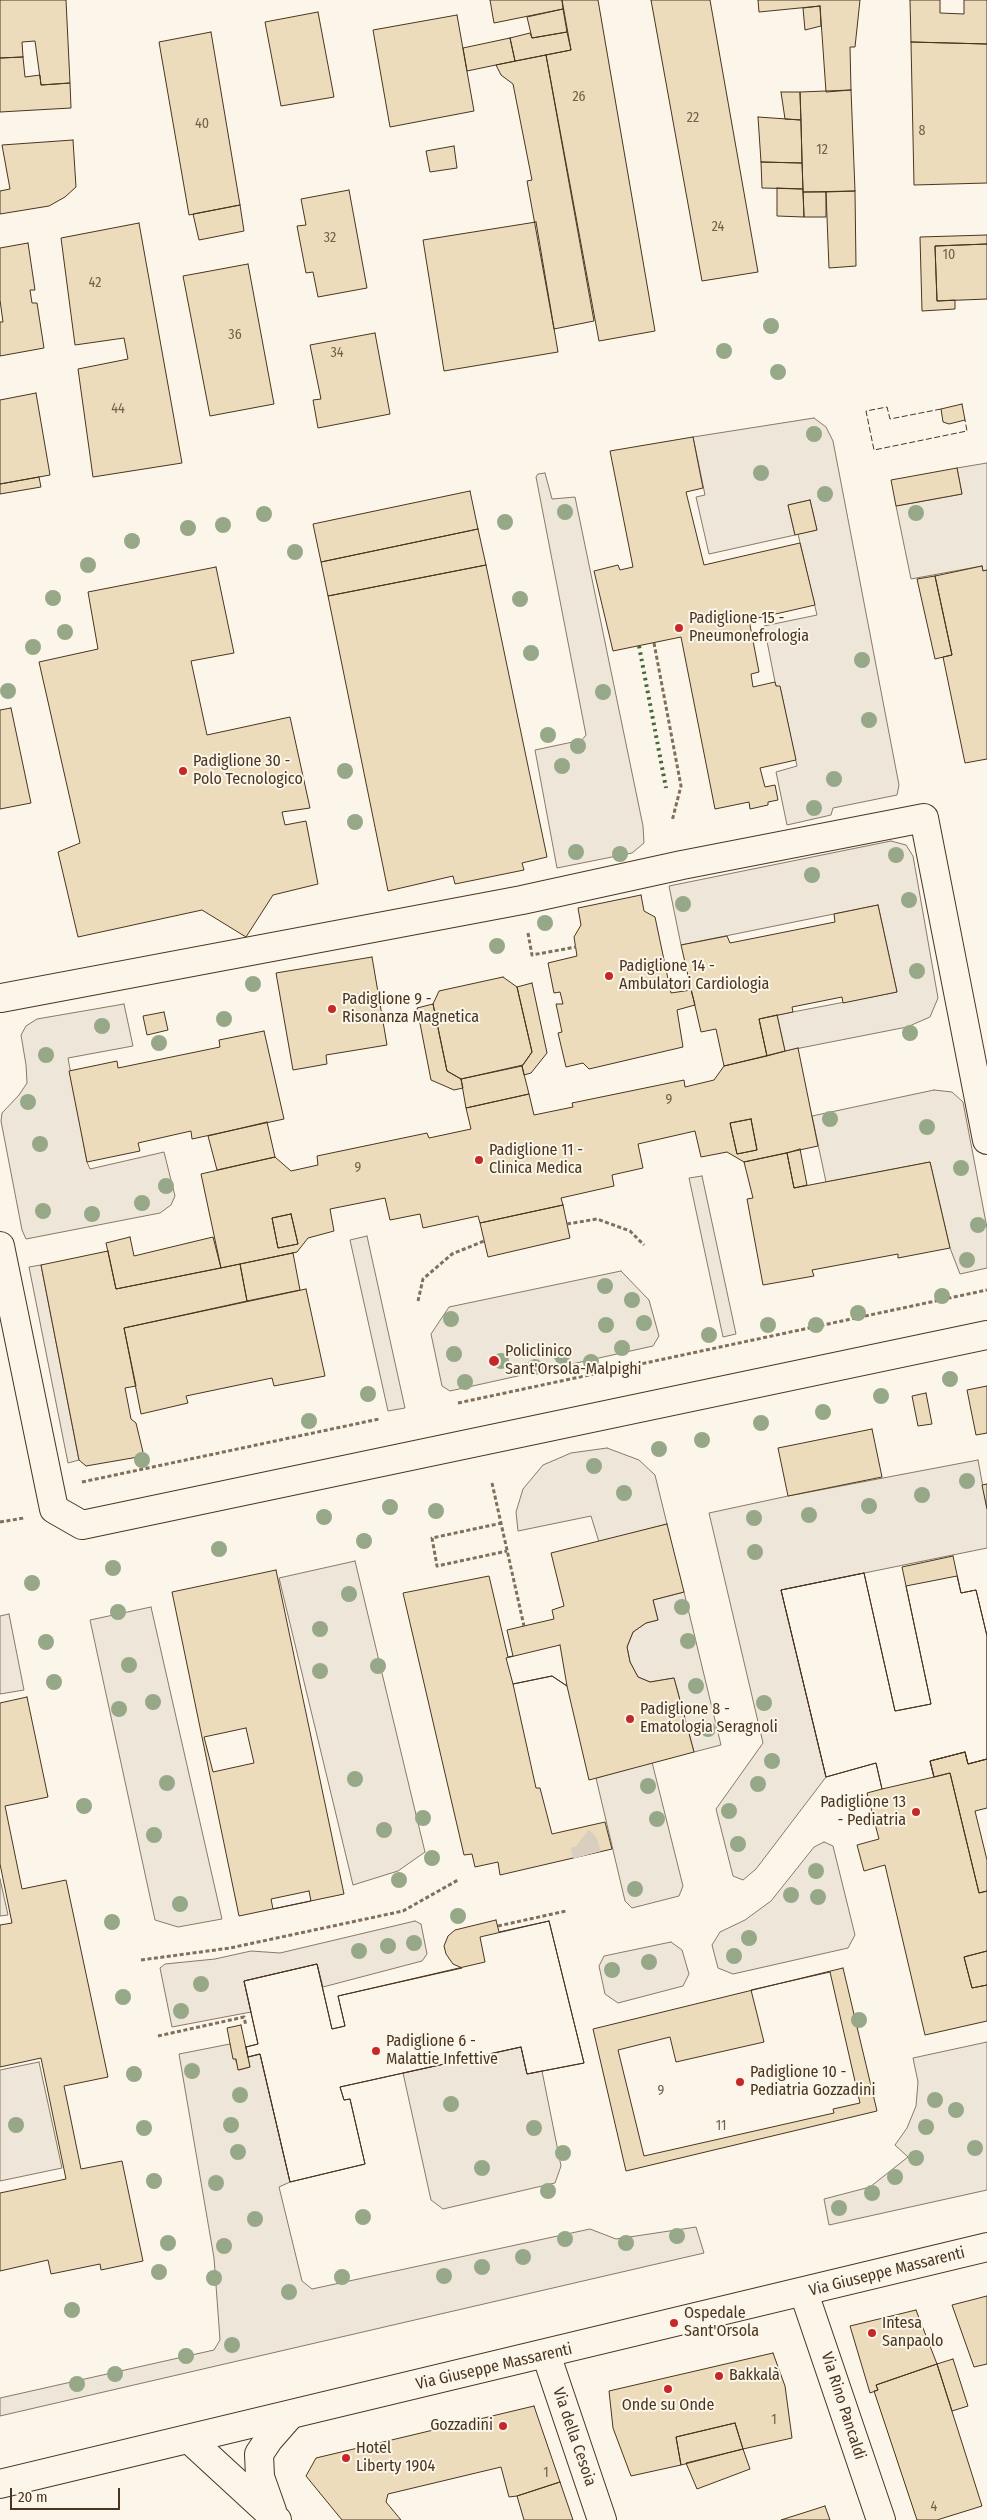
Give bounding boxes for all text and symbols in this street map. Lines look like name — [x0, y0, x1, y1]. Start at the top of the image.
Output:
house number: 26 — [572, 89, 586, 105]
house number: 22 — [687, 110, 699, 126]
house number: 40 — [195, 116, 209, 132]
house number: 8 — [919, 123, 925, 139]
house number: 12 — [816, 142, 828, 158]
house number: 24 — [712, 219, 724, 235]
house number: 32 — [324, 230, 336, 246]
house number: 10 — [943, 247, 955, 263]
house number: 42 — [89, 275, 101, 291]
house number: 36 — [228, 327, 242, 343]
house number: 34 — [330, 345, 344, 361]
house number: 44 — [111, 401, 125, 417]
place label: Padiglione 15 - Pneumonefrologia — [689, 609, 809, 647]
marker: Padiglione 15 - Pneumonefrologia — [673, 622, 685, 634]
place label: Padiglione 30 - Polo Tecnologico — [193, 752, 303, 790]
marker: Padiglione 30 - Polo Tecnologico — [177, 765, 189, 777]
place label: Padiglione 14 - Ambulatori Cardiologia — [619, 957, 769, 995]
marker: Padiglione 14 - Ambulatori Cardiologia — [603, 970, 615, 982]
place label: Padiglione 9 - Risonanza Magnetica — [342, 990, 479, 1028]
marker: Padiglione 9 - Risonanza Magnetica — [326, 1003, 338, 1015]
house number: 9 — [666, 1092, 672, 1108]
place label: Padiglione 11 - Clinica Medica — [489, 1141, 583, 1179]
marker: Padiglione 11 - Clinica Medica — [473, 1154, 485, 1166]
house number: 9 — [355, 1160, 361, 1176]
place label: Policlinico Sant'Orsola-Malpighi — [505, 1342, 642, 1380]
marker: Policlinico Sant'Orsola-Malpighi — [487, 1354, 501, 1368]
place label: Padiglione 8 - Ematologia Seragnoli — [640, 1700, 778, 1738]
marker: Padiglione 8 - Ematologia Seragnoli — [624, 1713, 636, 1725]
place label: Padiglione 13 - Pediatria — [820, 1793, 906, 1831]
marker: Padiglione 13 - Pediatria — [910, 1806, 922, 1818]
place label: Padiglione 6 - Malattie Infettive — [386, 2032, 498, 2070]
marker: Padiglione 6 - Malattie Infettive — [370, 2045, 382, 2057]
place label: Padiglione 10 - Pediatria Gozzadini — [750, 2063, 876, 2101]
marker: Padiglione 10 - Pediatria Gozzadini — [734, 2076, 746, 2088]
house number: 9 — [658, 2083, 664, 2099]
house number: 11 — [716, 2118, 726, 2134]
street label: Via Giuseppe Massarenti — [807, 2243, 967, 2301]
place label: Ospedale Sant'Orsola — [684, 2304, 759, 2342]
place label: Intesa Sanpaolo — [882, 2314, 943, 2352]
marker: Ospedale Sant'Orsola — [668, 2317, 680, 2329]
marker: Intesa Sanpaolo — [866, 2327, 878, 2339]
street label: Via Giuseppe Massarenti — [414, 2340, 574, 2394]
street label: Via Rino Pancaldi — [817, 2350, 869, 2462]
place label: Bakkalà — [729, 2366, 780, 2386]
marker: Bakkalà — [713, 2370, 725, 2382]
marker: Onde su Onde — [662, 2383, 674, 2395]
street label: Via della Cesoia — [548, 2385, 600, 2489]
place label: Onde su Onde — [622, 2396, 714, 2416]
house number: 1 — [771, 2412, 777, 2428]
place label: Gozzadini — [430, 2416, 493, 2436]
marker: Gozzadini — [497, 2420, 509, 2432]
place label: Hotel Liberty 1904 — [356, 2439, 435, 2477]
marker: Hotel Liberty 1904 — [340, 2452, 352, 2464]
house number: 1 — [543, 2465, 549, 2481]
scale bar — [12, 2478, 122, 2510]
text: 20 m — [18, 2488, 48, 2506]
house number: 4 — [931, 2499, 937, 2515]

